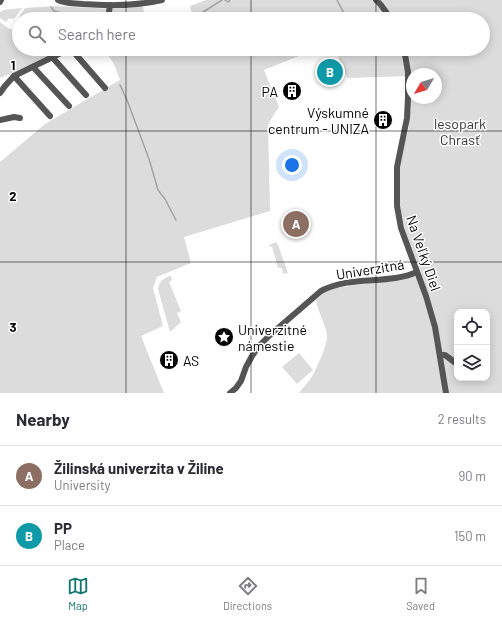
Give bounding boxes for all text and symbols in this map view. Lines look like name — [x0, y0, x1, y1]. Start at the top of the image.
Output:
search box — [12, 12, 490, 56]
icon: search — [26, 23, 48, 45]
text: Search here — [58, 25, 136, 43]
text: 1 — [11, 57, 15, 73]
pin: B — [317, 57, 343, 87]
north arrow — [406, 68, 442, 104]
building icon: PA — [281, 80, 303, 102]
place label: PA — [262, 83, 278, 100]
place label: Výskumné centrum - UNIZA — [268, 104, 369, 137]
building icon: Výskumné centrum - UNIZA — [372, 109, 394, 131]
park label: lesopark Chrasť — [434, 115, 486, 148]
your location — [282, 155, 302, 175]
text: 2 — [9, 188, 17, 204]
pin: A — [283, 209, 309, 239]
street label: Na Veľký Diel — [403, 213, 445, 293]
street label: Univerzitná — [335, 255, 405, 283]
map controls — [454, 309, 490, 381]
button: locate — [454, 309, 490, 345]
text: 3 — [9, 319, 17, 335]
place label: Univerzitné námestie — [238, 321, 307, 354]
place icon: Univerzitné námestie — [213, 326, 235, 348]
button: layers — [454, 345, 490, 381]
building icon: AS — [158, 349, 180, 371]
place label: AS — [183, 352, 199, 369]
text: Nearby — [16, 409, 70, 429]
text: 2 results — [438, 411, 486, 427]
text: Žilinská univerzita v Žiline — [54, 459, 224, 477]
text: A — [25, 468, 33, 484]
text: 90 m — [459, 468, 486, 484]
text: University — [54, 477, 111, 493]
text: PP — [54, 519, 72, 537]
text: B — [25, 528, 33, 544]
text: 150 m — [454, 528, 486, 544]
text: Place — [54, 537, 85, 553]
tab: Map — [67, 575, 89, 612]
tab: Directions — [223, 575, 272, 612]
tab: Saved — [406, 575, 435, 612]

